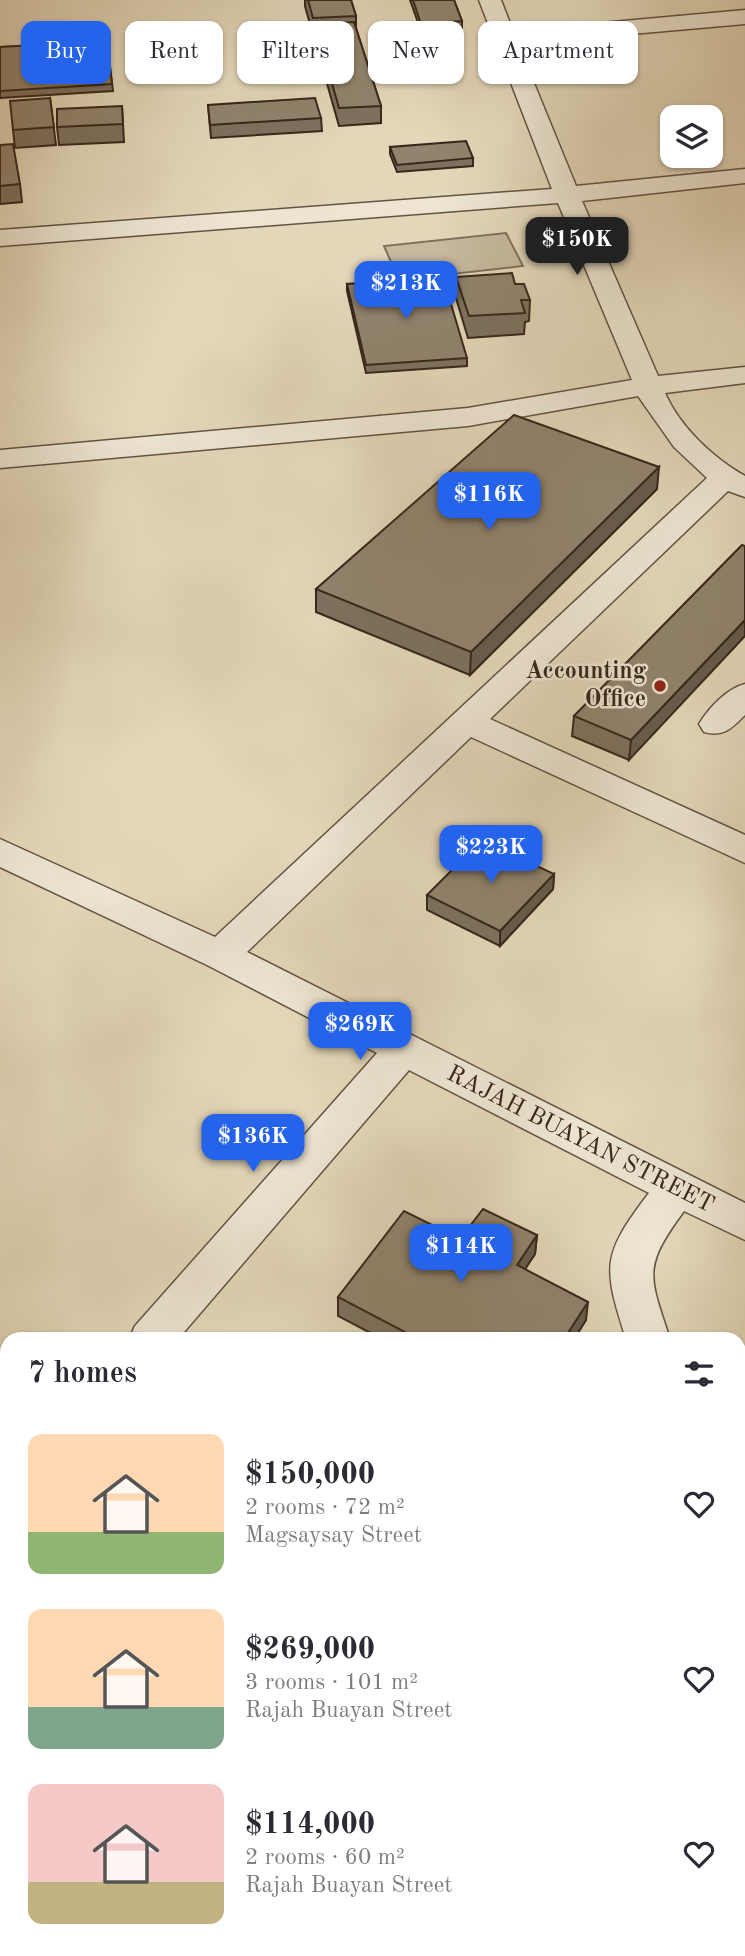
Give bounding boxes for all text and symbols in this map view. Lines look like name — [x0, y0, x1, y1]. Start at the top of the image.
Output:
chip: Buy — [21, 21, 111, 84]
chip: Rent — [125, 21, 223, 84]
chip: Filters — [237, 21, 354, 84]
chip: New — [368, 21, 464, 84]
chip: Apartment — [478, 21, 638, 84]
map controls — [660, 105, 723, 168]
button: layers — [660, 105, 723, 168]
pin: $150K — [528, 218, 626, 277]
text: $150K — [541, 228, 613, 251]
pin: $213K — [357, 262, 455, 321]
text: $213K — [370, 272, 442, 295]
pin: $116K — [440, 472, 538, 532]
text: $116K — [453, 483, 525, 506]
place label: Accounting Office — [525, 660, 647, 712]
marker: Accounting Office — [652, 678, 668, 694]
pin: $223K — [442, 826, 540, 885]
text: $223K — [455, 836, 527, 859]
pin: $269K — [311, 1002, 409, 1062]
text: $269K — [324, 1013, 396, 1036]
street label: RAJAH BUAYAN STREET — [442, 1062, 718, 1218]
pin: $136K — [204, 1114, 302, 1174]
text: $136K — [217, 1125, 289, 1148]
pin: $114K — [412, 1224, 510, 1284]
text: $114K — [425, 1235, 497, 1258]
icon: filters — [680, 1355, 718, 1393]
text: 7 homes — [28, 1359, 137, 1389]
text: $150,000 — [245, 1460, 375, 1490]
icon: home — [84, 1462, 168, 1546]
icon: heart — [680, 1485, 718, 1523]
text: 2 rooms · 72 m² — [245, 1496, 405, 1519]
text: Magsaysay Street — [245, 1524, 422, 1547]
text: $269,000 — [245, 1635, 375, 1665]
icon: home — [84, 1637, 168, 1721]
icon: heart — [680, 1660, 718, 1698]
text: 3 rooms · 101 m² — [245, 1671, 418, 1694]
text: Rajah Buayan Street — [245, 1699, 452, 1722]
text: $114,000 — [245, 1810, 375, 1840]
icon: home — [84, 1812, 168, 1896]
icon: heart — [680, 1835, 718, 1873]
text: 2 rooms · 60 m² — [245, 1846, 405, 1869]
text: Rajah Buayan Street — [245, 1874, 452, 1897]

